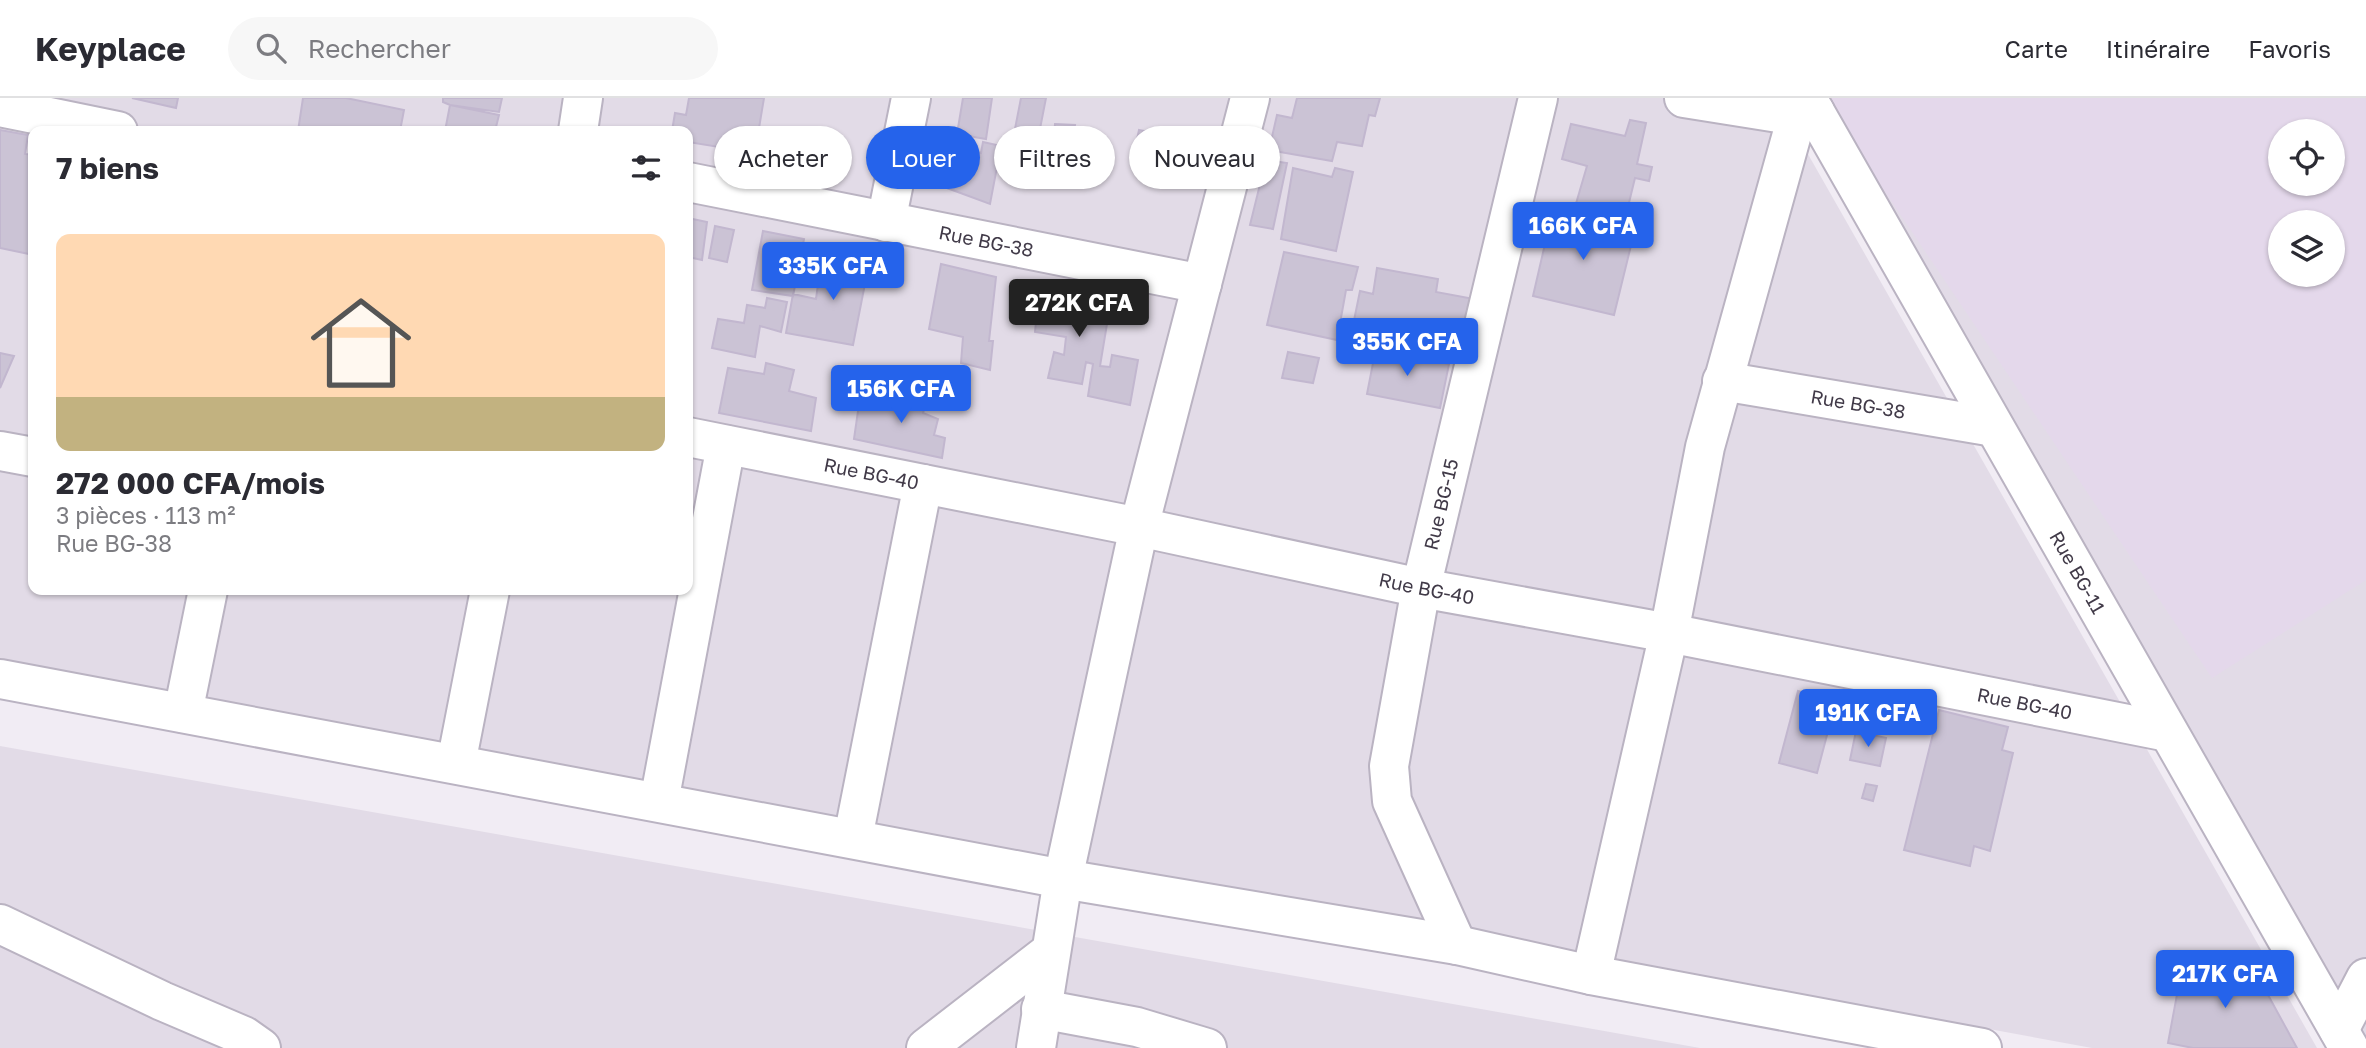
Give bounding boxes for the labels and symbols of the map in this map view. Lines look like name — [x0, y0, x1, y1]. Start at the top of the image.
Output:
pin: 166K CFA — [1511, 202, 1655, 262]
street label: Rue BG-38 — [937, 220, 1036, 261]
pin: 335K CFA — [761, 242, 905, 302]
pin: 272K CFA — [1007, 280, 1151, 339]
pin: 355K CFA — [1335, 318, 1479, 378]
pin: 156K CFA — [829, 366, 973, 425]
street label: Rue BG-38 — [1809, 384, 1907, 423]
street label: Rue BG-40 — [822, 452, 921, 494]
street label: Rue BG-15 — [1418, 456, 1463, 552]
street label: Rue BG-11 — [2045, 527, 2111, 617]
street label: Rue BG-40 — [1377, 567, 1476, 608]
street label: Rue BG-40 — [1975, 682, 2074, 724]
pin: 191K CFA — [1796, 690, 1940, 749]
pin: 217K CFA — [2153, 950, 2297, 1010]

